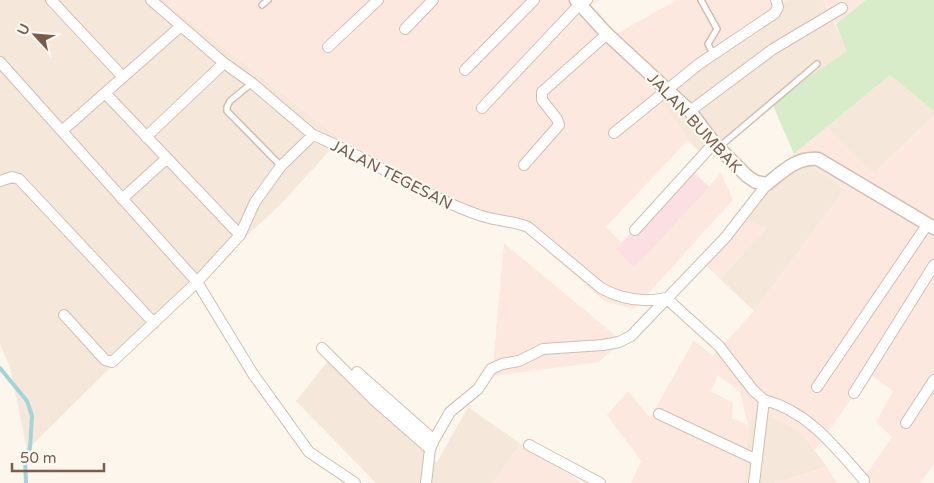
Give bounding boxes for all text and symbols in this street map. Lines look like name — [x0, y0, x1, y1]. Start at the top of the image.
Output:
north arrow — [10, 10, 60, 60]
text: U — [14, 21, 34, 38]
street label: JALAN BUMBAK — [643, 68, 746, 177]
street label: JALAN TEGESAN — [327, 136, 456, 214]
scale bar — [12, 440, 105, 472]
text: 50 m — [20, 449, 57, 467]

